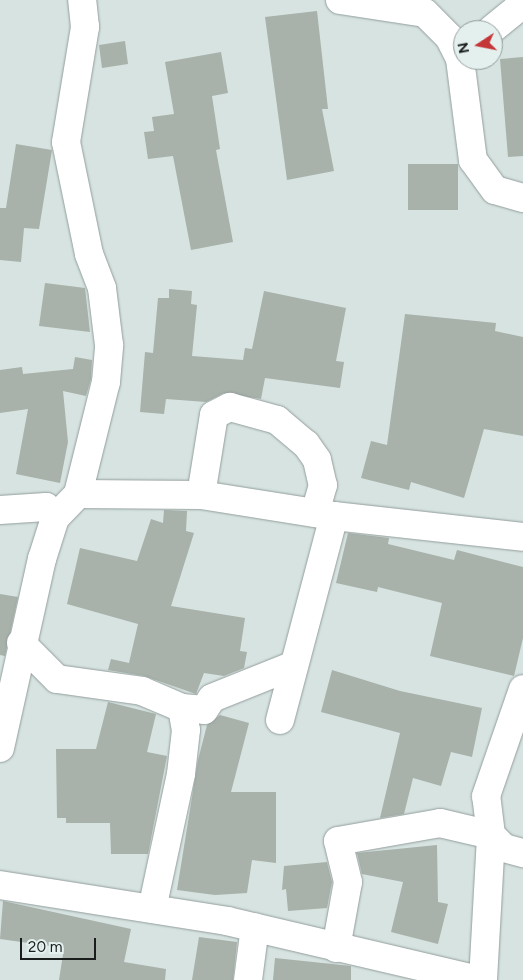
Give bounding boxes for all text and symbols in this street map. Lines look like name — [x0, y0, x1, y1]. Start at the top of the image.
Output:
north arrow — [453, 20, 503, 70]
text: N — [454, 41, 473, 55]
scale bar — [22, 928, 99, 960]
text: 20 m — [28, 938, 62, 956]

